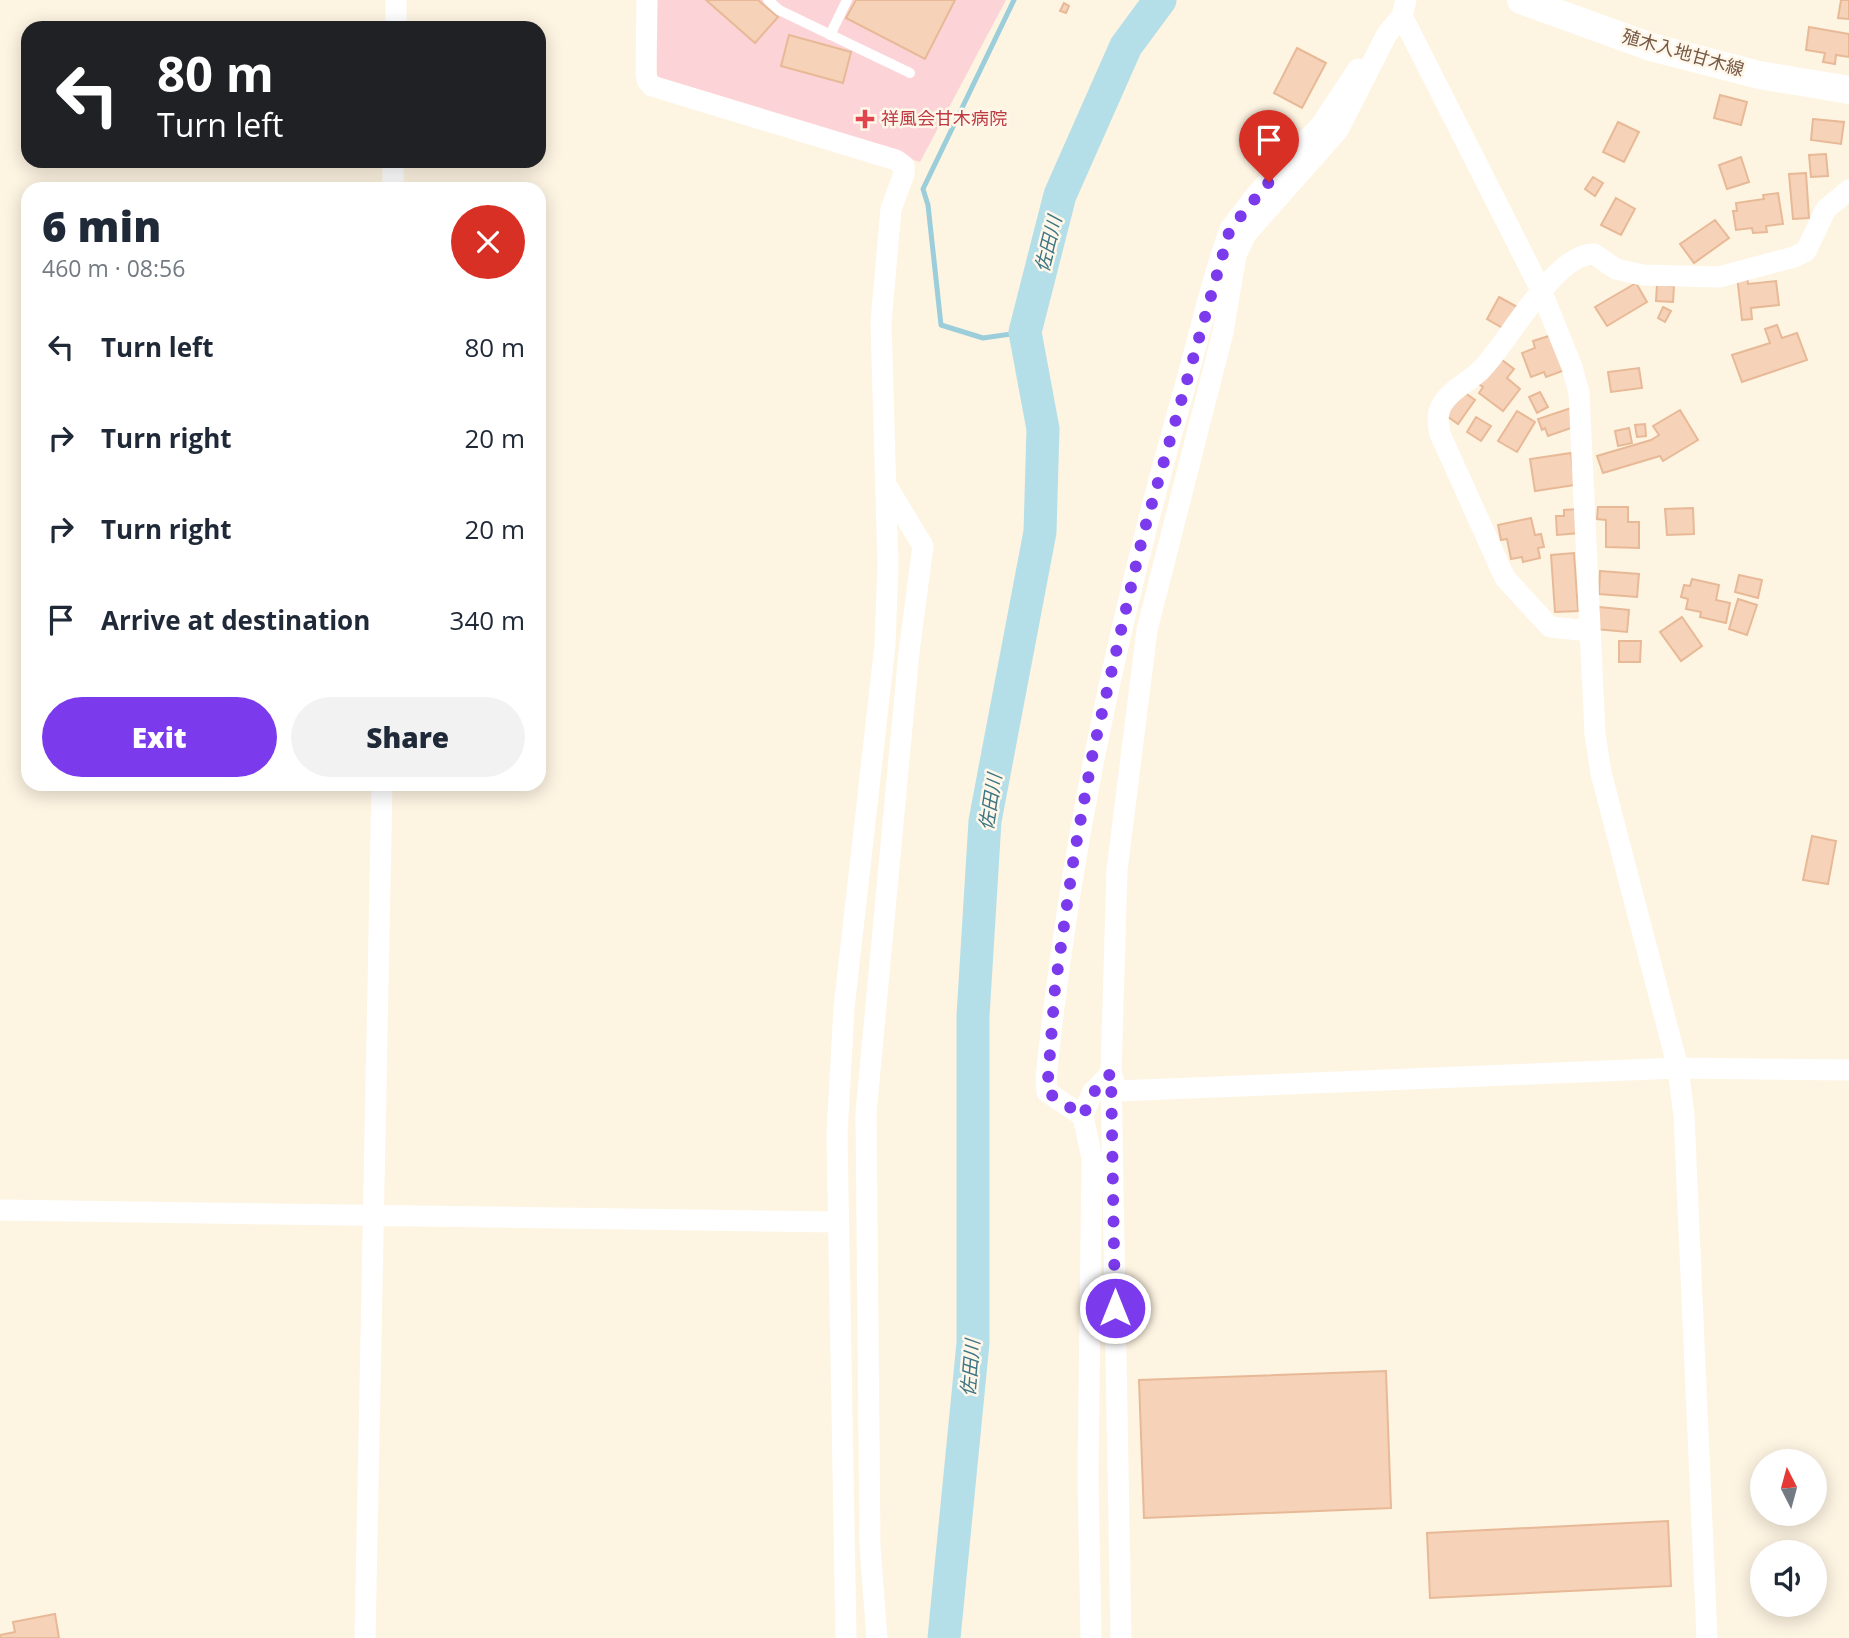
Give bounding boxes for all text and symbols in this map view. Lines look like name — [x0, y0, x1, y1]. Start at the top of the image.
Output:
street label: 殖木入地甘木線 — [1619, 23, 1747, 81]
text: 80 m — [157, 40, 274, 106]
icon: left — [42, 49, 133, 140]
text: Turn left — [157, 103, 283, 146]
place label: 祥風会甘木病院 — [881, 106, 1007, 130]
marker: 祥風会甘木病院 — [855, 109, 875, 129]
pin — [1239, 110, 1299, 182]
icon: arrive — [1250, 121, 1288, 159]
text: 6 min — [42, 197, 161, 254]
button: close — [451, 205, 525, 279]
water label: 佐田川 — [1028, 211, 1068, 275]
text: 460 m · 08:56 — [42, 252, 185, 284]
icon: left — [42, 328, 80, 366]
text: Turn left — [101, 329, 213, 365]
text: 80 m — [464, 329, 525, 365]
icon: right — [42, 419, 80, 457]
text: Turn right — [101, 420, 232, 456]
text: 20 m — [464, 420, 525, 456]
icon: right — [42, 510, 80, 548]
text: Turn right — [101, 511, 232, 547]
text: 20 m — [464, 511, 525, 547]
icon: arrive — [42, 601, 80, 639]
text: Arrive at destination — [101, 602, 370, 638]
text: 340 m — [450, 602, 525, 638]
button: Exit — [42, 697, 277, 777]
button: Share — [291, 697, 525, 777]
water label: 佐田川 — [973, 770, 1008, 832]
position arrow — [1078, 1271, 1152, 1345]
water label: 佐田川 — [955, 1336, 986, 1398]
north arrow — [1750, 1449, 1827, 1526]
map controls — [1750, 1449, 1827, 1617]
button: sound — [1750, 1540, 1827, 1617]

